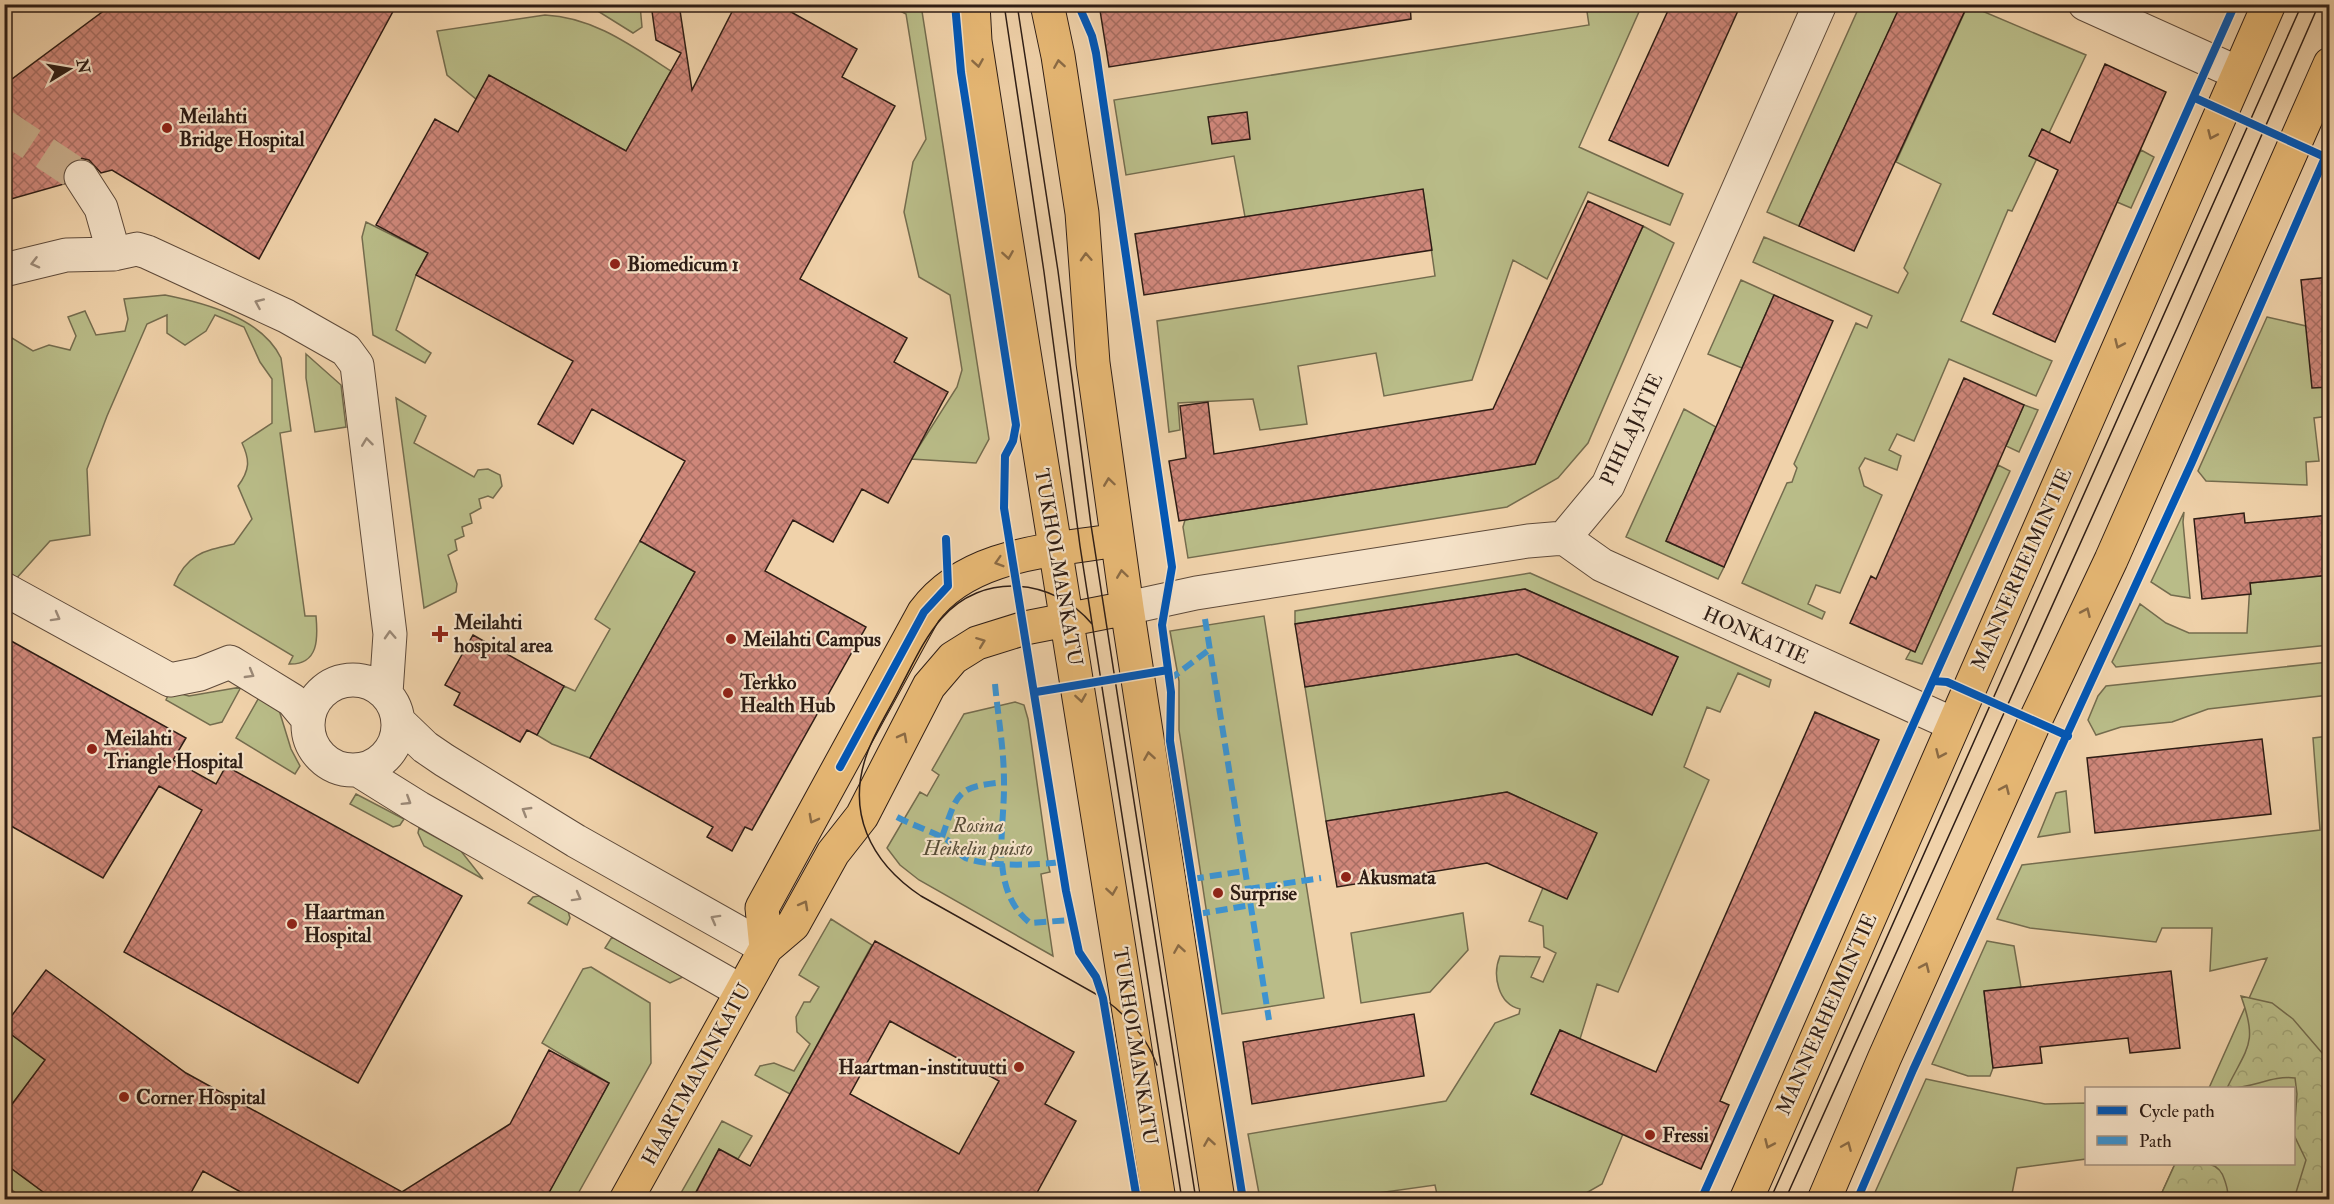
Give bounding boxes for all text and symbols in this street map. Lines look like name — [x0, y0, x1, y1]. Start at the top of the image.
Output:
north arrow — [39, 39, 99, 99]
text: N — [71, 56, 94, 76]
one-way arrow — [972, 58, 984, 67]
one-way arrow — [1054, 59, 1066, 68]
place label: Meilahti Bridge Hospital — [178, 104, 305, 153]
marker: Meilahti Bridge Hospital — [160, 121, 174, 135]
one-way arrow — [2207, 128, 2219, 139]
one-way arrow — [1002, 251, 1014, 260]
place label: Biomedicum 1 — [627, 252, 739, 277]
one-way arrow — [1080, 252, 1093, 261]
one-way arrow — [31, 255, 41, 268]
marker: Biomedicum 1 — [608, 257, 622, 271]
one-way arrow — [255, 298, 266, 310]
one-way arrow — [2115, 338, 2127, 349]
street label: PIHLAJATIE — [1595, 369, 1668, 489]
one-way arrow — [361, 437, 373, 446]
street label: MANNERHEIMINTIE — [1966, 464, 2077, 674]
street label: TUKHOLMANKATU — [1029, 466, 1088, 668]
one-way arrow — [1104, 478, 1116, 487]
one-way arrow — [994, 555, 1005, 567]
one-way arrow — [1116, 569, 1129, 579]
street label: HONKATIE — [1699, 601, 1813, 670]
one-way arrow — [2079, 607, 2091, 618]
one-way arrow — [50, 610, 60, 621]
place label: Meilahti hospital area — [453, 610, 553, 659]
marker: Meilahti hospital area — [431, 625, 449, 643]
place label: Meilahti Campus — [742, 627, 881, 653]
one-way arrow — [383, 631, 396, 640]
marker: Meilahti Campus — [724, 632, 738, 646]
one-way arrow — [975, 637, 986, 650]
one-way arrow — [244, 667, 254, 678]
place label: Terkko Health Hub — [739, 670, 835, 718]
marker: Terkko Health Hub — [721, 686, 735, 700]
one-way arrow — [1074, 693, 1087, 703]
place label: Meilahti Triangle Hospital — [103, 726, 244, 775]
one-way arrow — [896, 733, 907, 744]
marker: Meilahti Triangle Hospital — [85, 742, 99, 756]
one-way arrow — [1936, 748, 1948, 759]
one-way arrow — [1144, 752, 1156, 761]
one-way arrow — [1998, 784, 2010, 795]
one-way arrow — [400, 794, 411, 805]
one-way arrow — [522, 806, 532, 818]
one-way arrow — [809, 813, 820, 823]
park label: Rosina Heikelin puisto — [922, 813, 1033, 861]
place label: Akusmata — [1357, 865, 1437, 890]
marker: Akusmata — [1339, 870, 1353, 884]
place label: Surprise — [1230, 881, 1298, 907]
one-way arrow — [1105, 886, 1117, 896]
marker: Surprise — [1211, 886, 1225, 900]
one-way arrow — [571, 890, 581, 901]
place label: Haartman Hospital — [304, 900, 386, 949]
one-way arrow — [797, 901, 808, 911]
street label: MANNERHEIMINTIE — [1771, 909, 1882, 1119]
one-way arrow — [711, 915, 721, 926]
marker: Haartman Hospital — [285, 917, 299, 931]
one-way arrow — [1174, 944, 1186, 954]
street label: TUKHOLMANKATU — [1108, 945, 1164, 1147]
one-way arrow — [1918, 962, 1930, 973]
street label: HAARTMANINKATU — [636, 979, 757, 1170]
place label: Haartman-instituutti — [838, 1055, 1008, 1080]
marker: Haartman-instituutti — [1012, 1060, 1026, 1074]
place label: Corner Hospital — [136, 1085, 267, 1111]
legend — [2085, 1087, 2295, 1165]
marker: Corner Hospital — [117, 1090, 131, 1104]
text: Cycle path — [2139, 1100, 2215, 1123]
place label: Fressi — [1662, 1123, 1710, 1148]
marker: Fressi — [1643, 1128, 1657, 1142]
text: Path — [2139, 1130, 2172, 1153]
one-way arrow — [1204, 1137, 1216, 1146]
one-way arrow — [1765, 1138, 1777, 1149]
one-way arrow — [1840, 1141, 1852, 1152]

